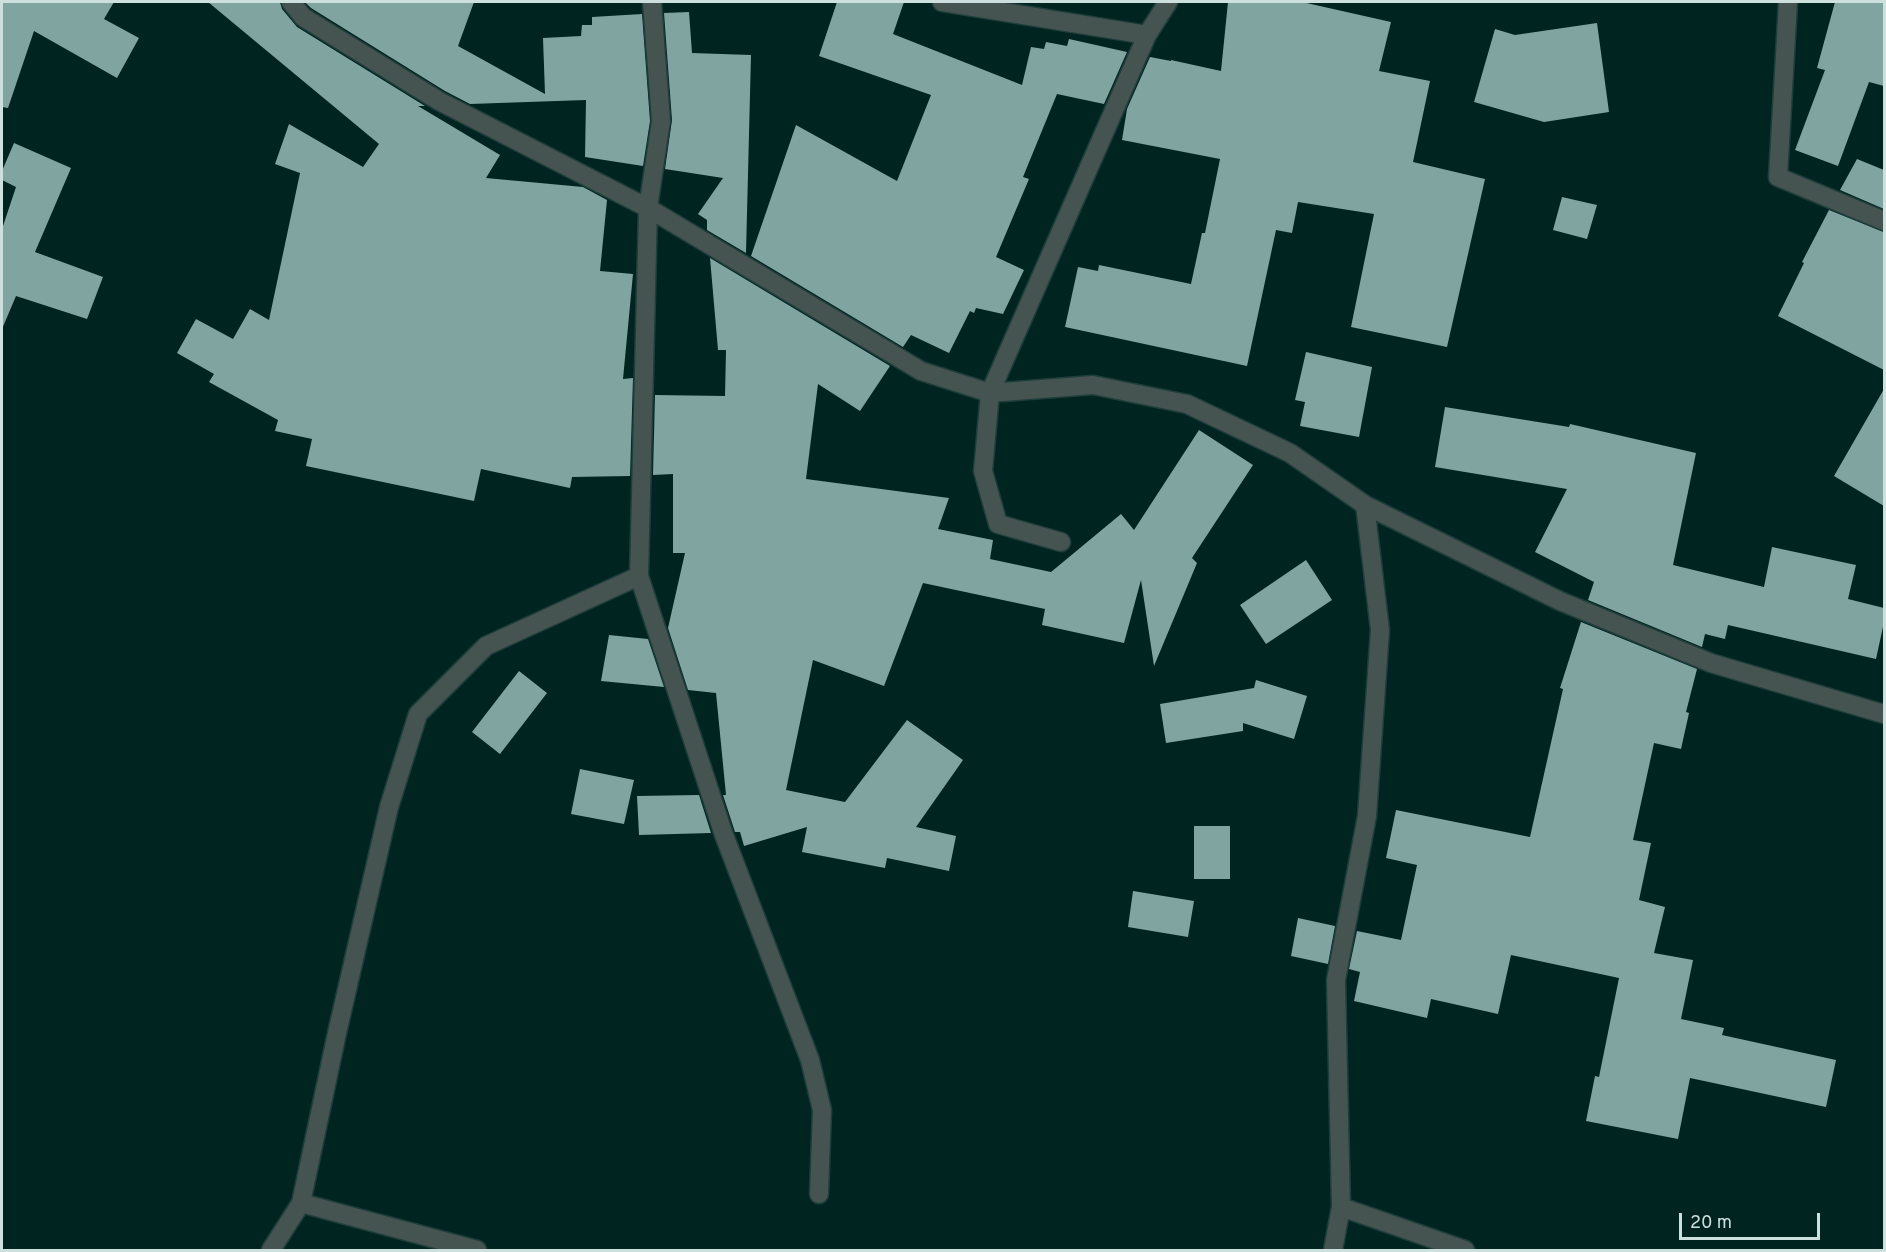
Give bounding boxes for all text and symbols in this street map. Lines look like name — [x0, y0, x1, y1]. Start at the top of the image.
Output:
scale bar — [1682, 1201, 1823, 1239]
text: 20 m — [1690, 1212, 1732, 1235]

